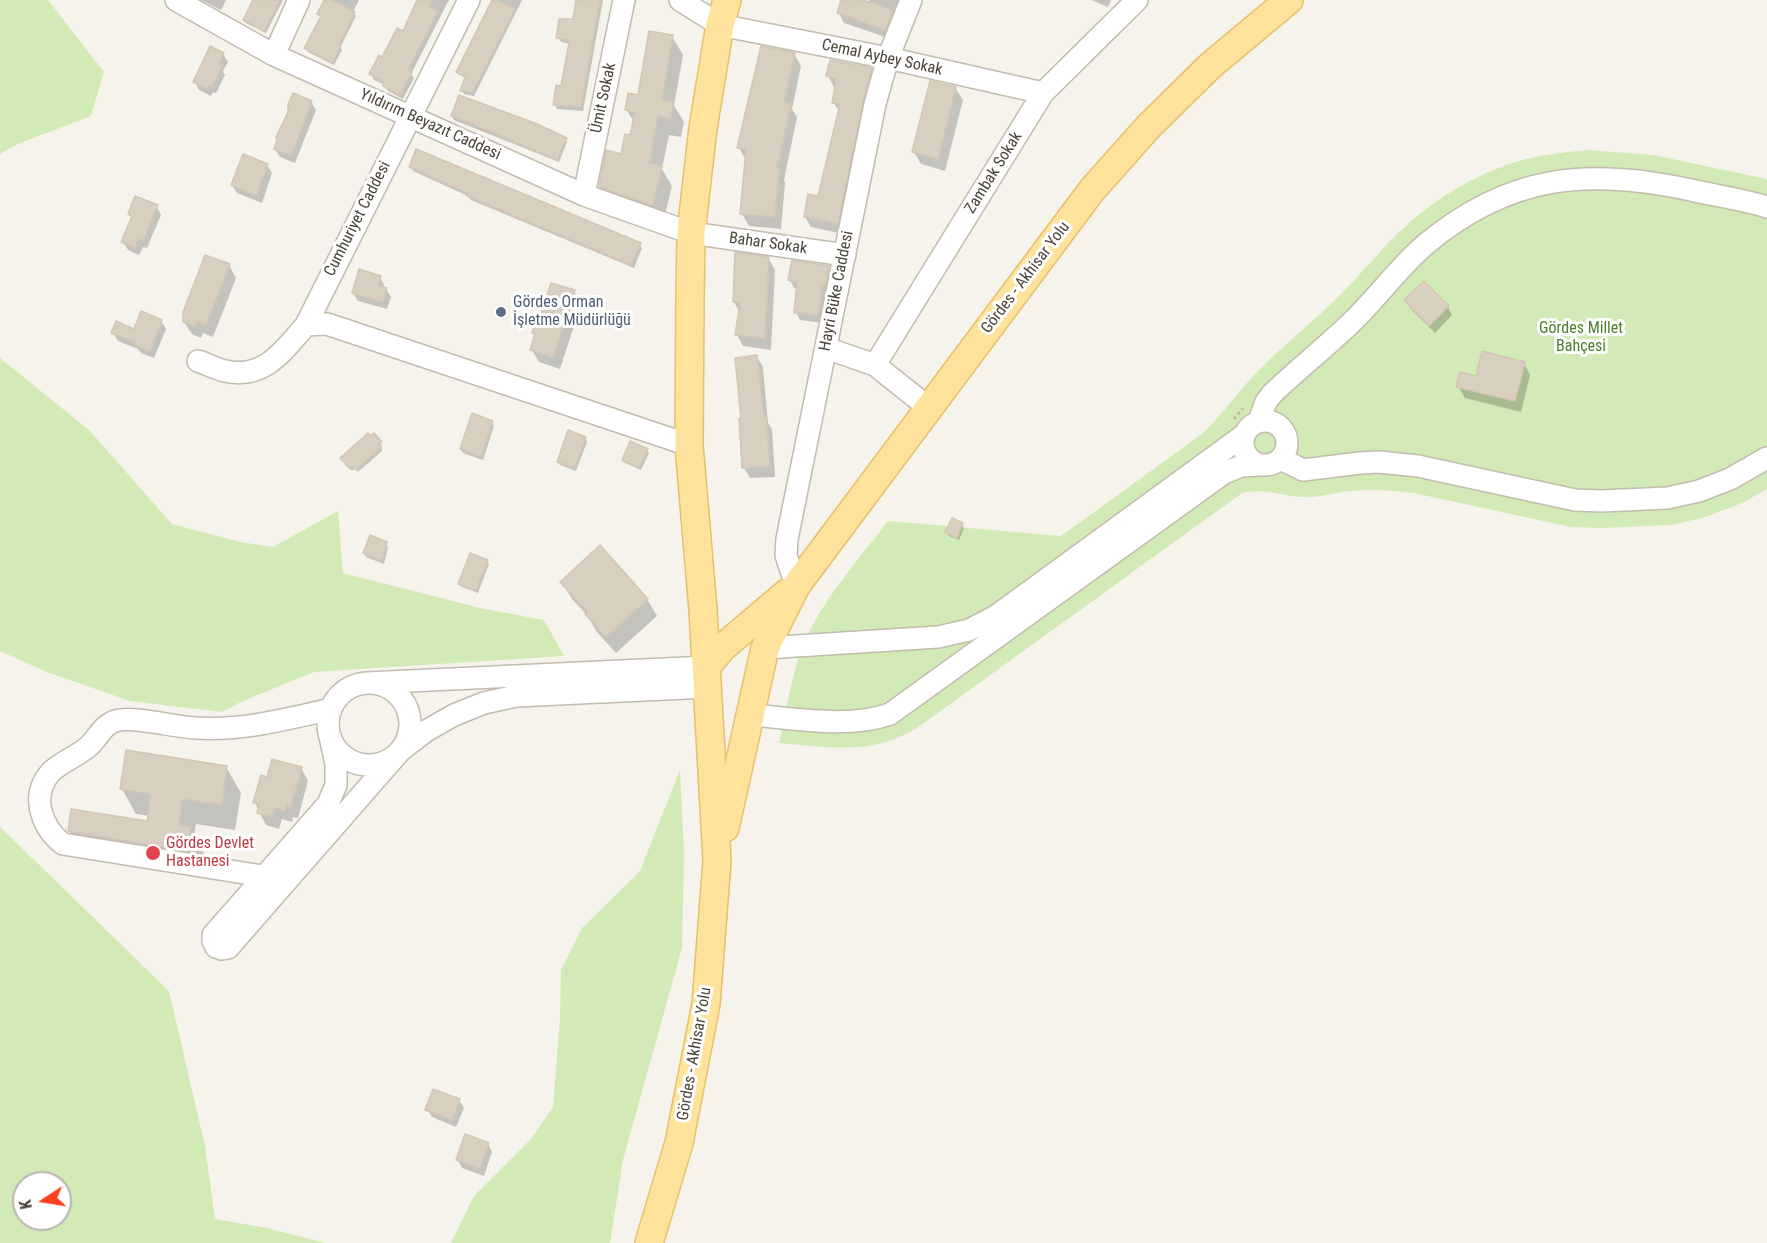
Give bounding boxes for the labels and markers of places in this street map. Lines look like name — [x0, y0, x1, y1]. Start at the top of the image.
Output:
place label: Gördes Orman İşletme Müdürlüğü — [513, 293, 631, 331]
marker: Gördes Orman İşletme Müdürlüğü — [494, 305, 508, 319]
place label: Gördes Devlet Hastanesi — [166, 834, 254, 872]
marker: Gördes Devlet Hastanesi — [144, 844, 162, 862]

